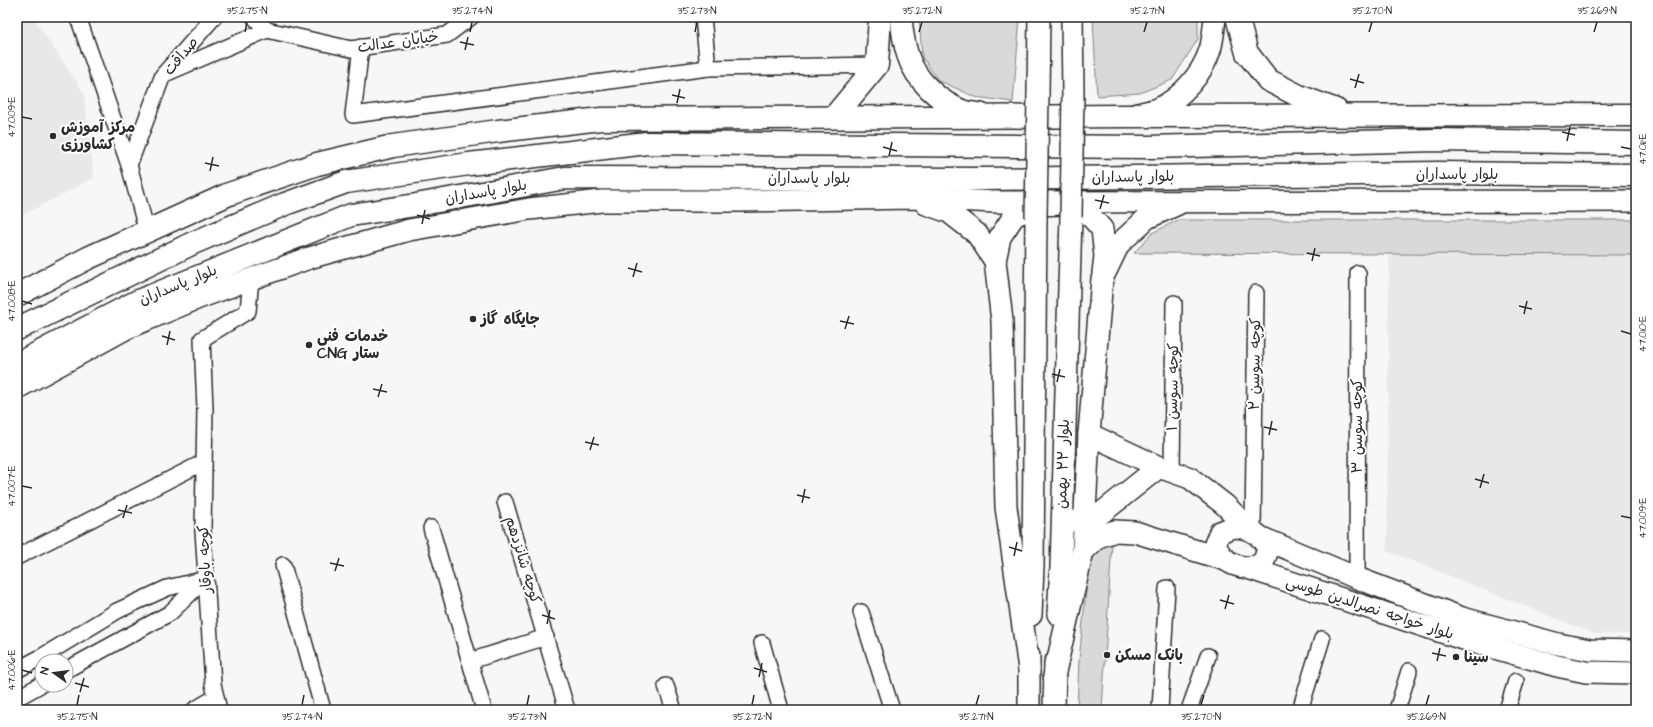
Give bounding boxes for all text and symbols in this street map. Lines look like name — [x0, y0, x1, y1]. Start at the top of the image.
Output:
text: 35.275°N — [227, 4, 268, 18]
text: 35.274°N — [452, 4, 492, 18]
text: 35.273°N — [677, 4, 717, 18]
text: 35.272°N — [902, 4, 942, 18]
text: 35.271°N — [1129, 4, 1165, 18]
text: 35.270°N — [1352, 4, 1392, 18]
text: 35.269°N — [1577, 4, 1617, 18]
street label: خیابان عدالت — [356, 26, 440, 58]
street label: صداقت — [159, 32, 203, 80]
text: 47.009°E — [5, 97, 19, 137]
place label: مرکز آموزش کشاورزی — [61, 117, 135, 155]
marker: مرکز آموزش کشاورزی — [48, 131, 58, 141]
text: 47.011°E — [1636, 133, 1650, 165]
street label: بلوار پاسداران — [1416, 164, 1498, 185]
street label: بلوار پاسداران — [1092, 166, 1174, 188]
street label: بلوار پاسداران — [768, 168, 850, 189]
street label: بلوار پاسداران — [444, 174, 528, 210]
street label: بلوار پاسداران — [136, 260, 220, 310]
text: 47.008°E — [5, 280, 19, 322]
place label: جایگاه گاز — [479, 309, 540, 330]
marker: جایگاه گاز — [468, 314, 478, 324]
text: 47.010°E — [1636, 316, 1650, 352]
street label: کوچه سوسن ۲ — [1244, 317, 1266, 411]
place label: خدمات فنی‌ CNG ستار — [317, 326, 388, 364]
marker: خدمات فنی‌ CNG ستار — [304, 340, 314, 350]
street label: کوچه سوسن ۱ — [1162, 343, 1184, 431]
street label: کوچه سوسن ۳ — [1347, 378, 1368, 474]
street label: بلوار ۲۲ بهمن — [1051, 419, 1075, 509]
text: 47.007°E — [5, 465, 19, 507]
text: 47.009°E — [1636, 498, 1650, 538]
street label: کوچه شانزدهم — [499, 514, 546, 607]
street label: کوچه باوقار — [193, 524, 217, 595]
street label: بلوار خواجه نصرالدین طوسی — [1283, 571, 1457, 645]
place label: بانک مسکن — [1115, 645, 1183, 666]
place label: سینا — [1464, 647, 1489, 668]
text: 47.006°E — [5, 649, 19, 691]
marker: بانک مسکن — [1102, 650, 1112, 660]
marker: سینا — [1451, 652, 1461, 662]
north arrow — [34, 653, 74, 693]
text: N — [37, 665, 53, 676]
text: 35.275°N — [57, 710, 98, 724]
text: 35.274°N — [282, 710, 322, 724]
text: 35.273°N — [507, 710, 547, 724]
text: 35.272°N — [732, 710, 772, 724]
text: 35.271°N — [958, 710, 994, 724]
text: 35.270°N — [1181, 710, 1221, 724]
text: 35.269°N — [1406, 710, 1446, 724]

